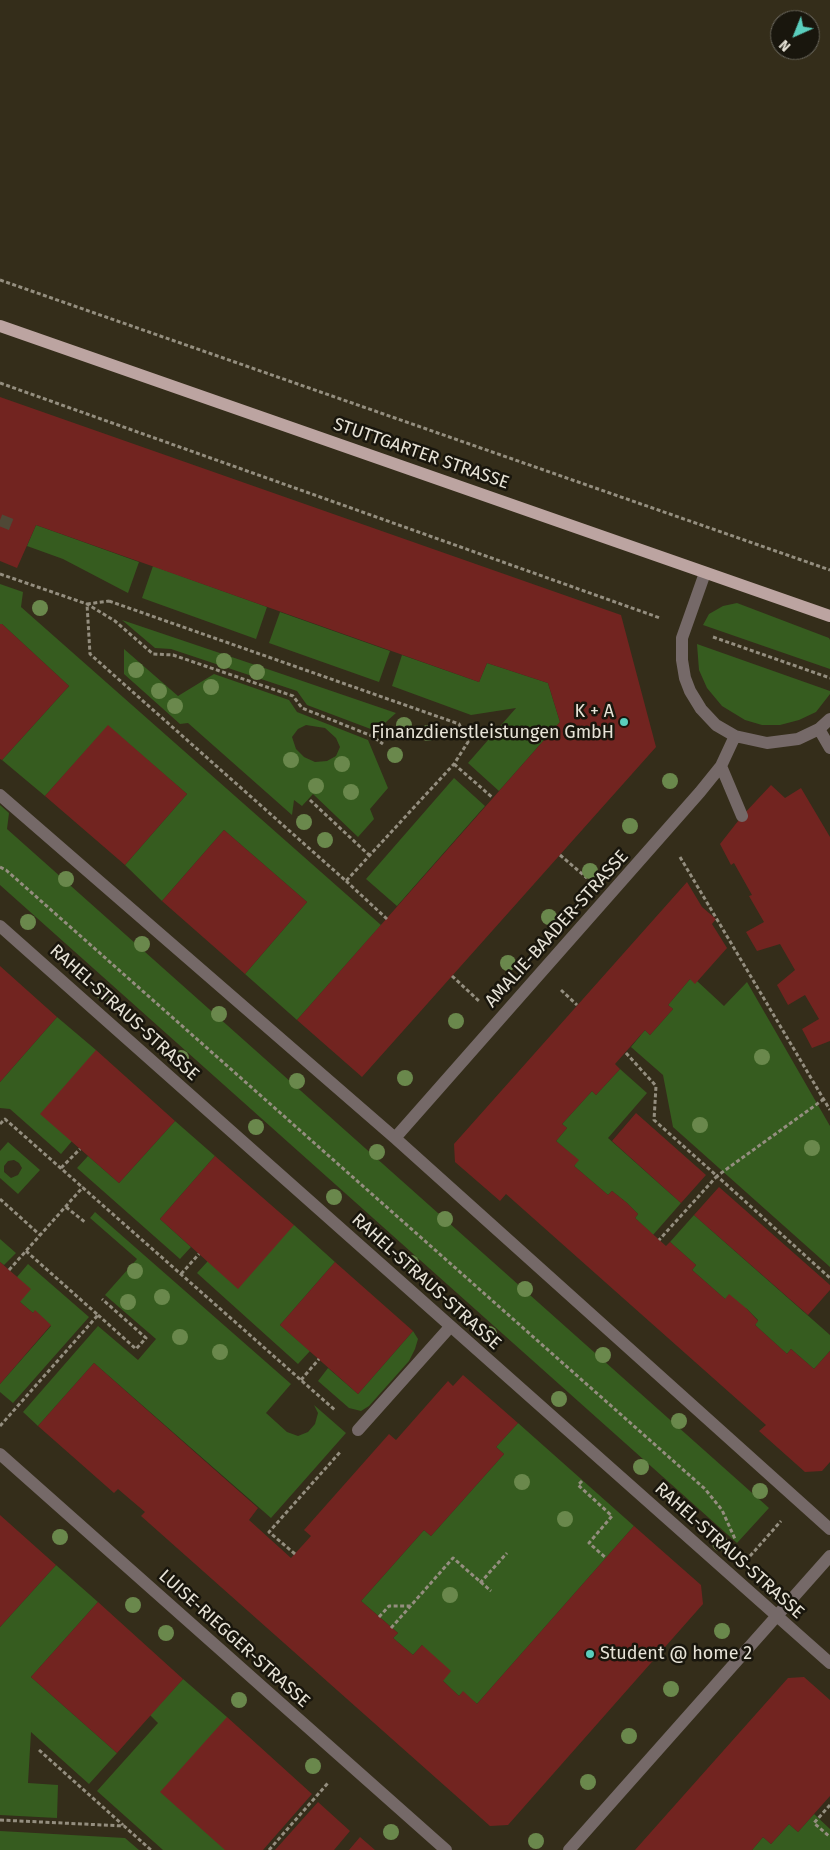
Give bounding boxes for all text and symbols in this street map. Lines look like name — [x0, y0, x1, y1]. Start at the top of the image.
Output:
north arrow — [770, 10, 820, 60]
text: N — [776, 36, 794, 55]
street label: STUTTGARTER STRASSE — [330, 414, 512, 494]
place label: K + A Finanzdienstleistungen GmbH — [371, 701, 614, 744]
marker: K + A Finanzdienstleistungen GmbH — [618, 716, 630, 728]
street label: AMALIE-BAADER-STRASSE — [481, 846, 633, 1012]
street label: RAHEL-STRAUS-STRASSE — [45, 940, 203, 1086]
street label: RAHEL-STRAUS-STRASSE — [347, 1209, 505, 1355]
street label: RAHEL-STRAUS-STRASSE — [650, 1478, 808, 1624]
street label: LUISE-RIEGGER-STRASSE — [154, 1565, 314, 1713]
place label: Student @ home 2 — [600, 1643, 752, 1665]
marker: Student @ home 2 — [584, 1648, 596, 1660]

